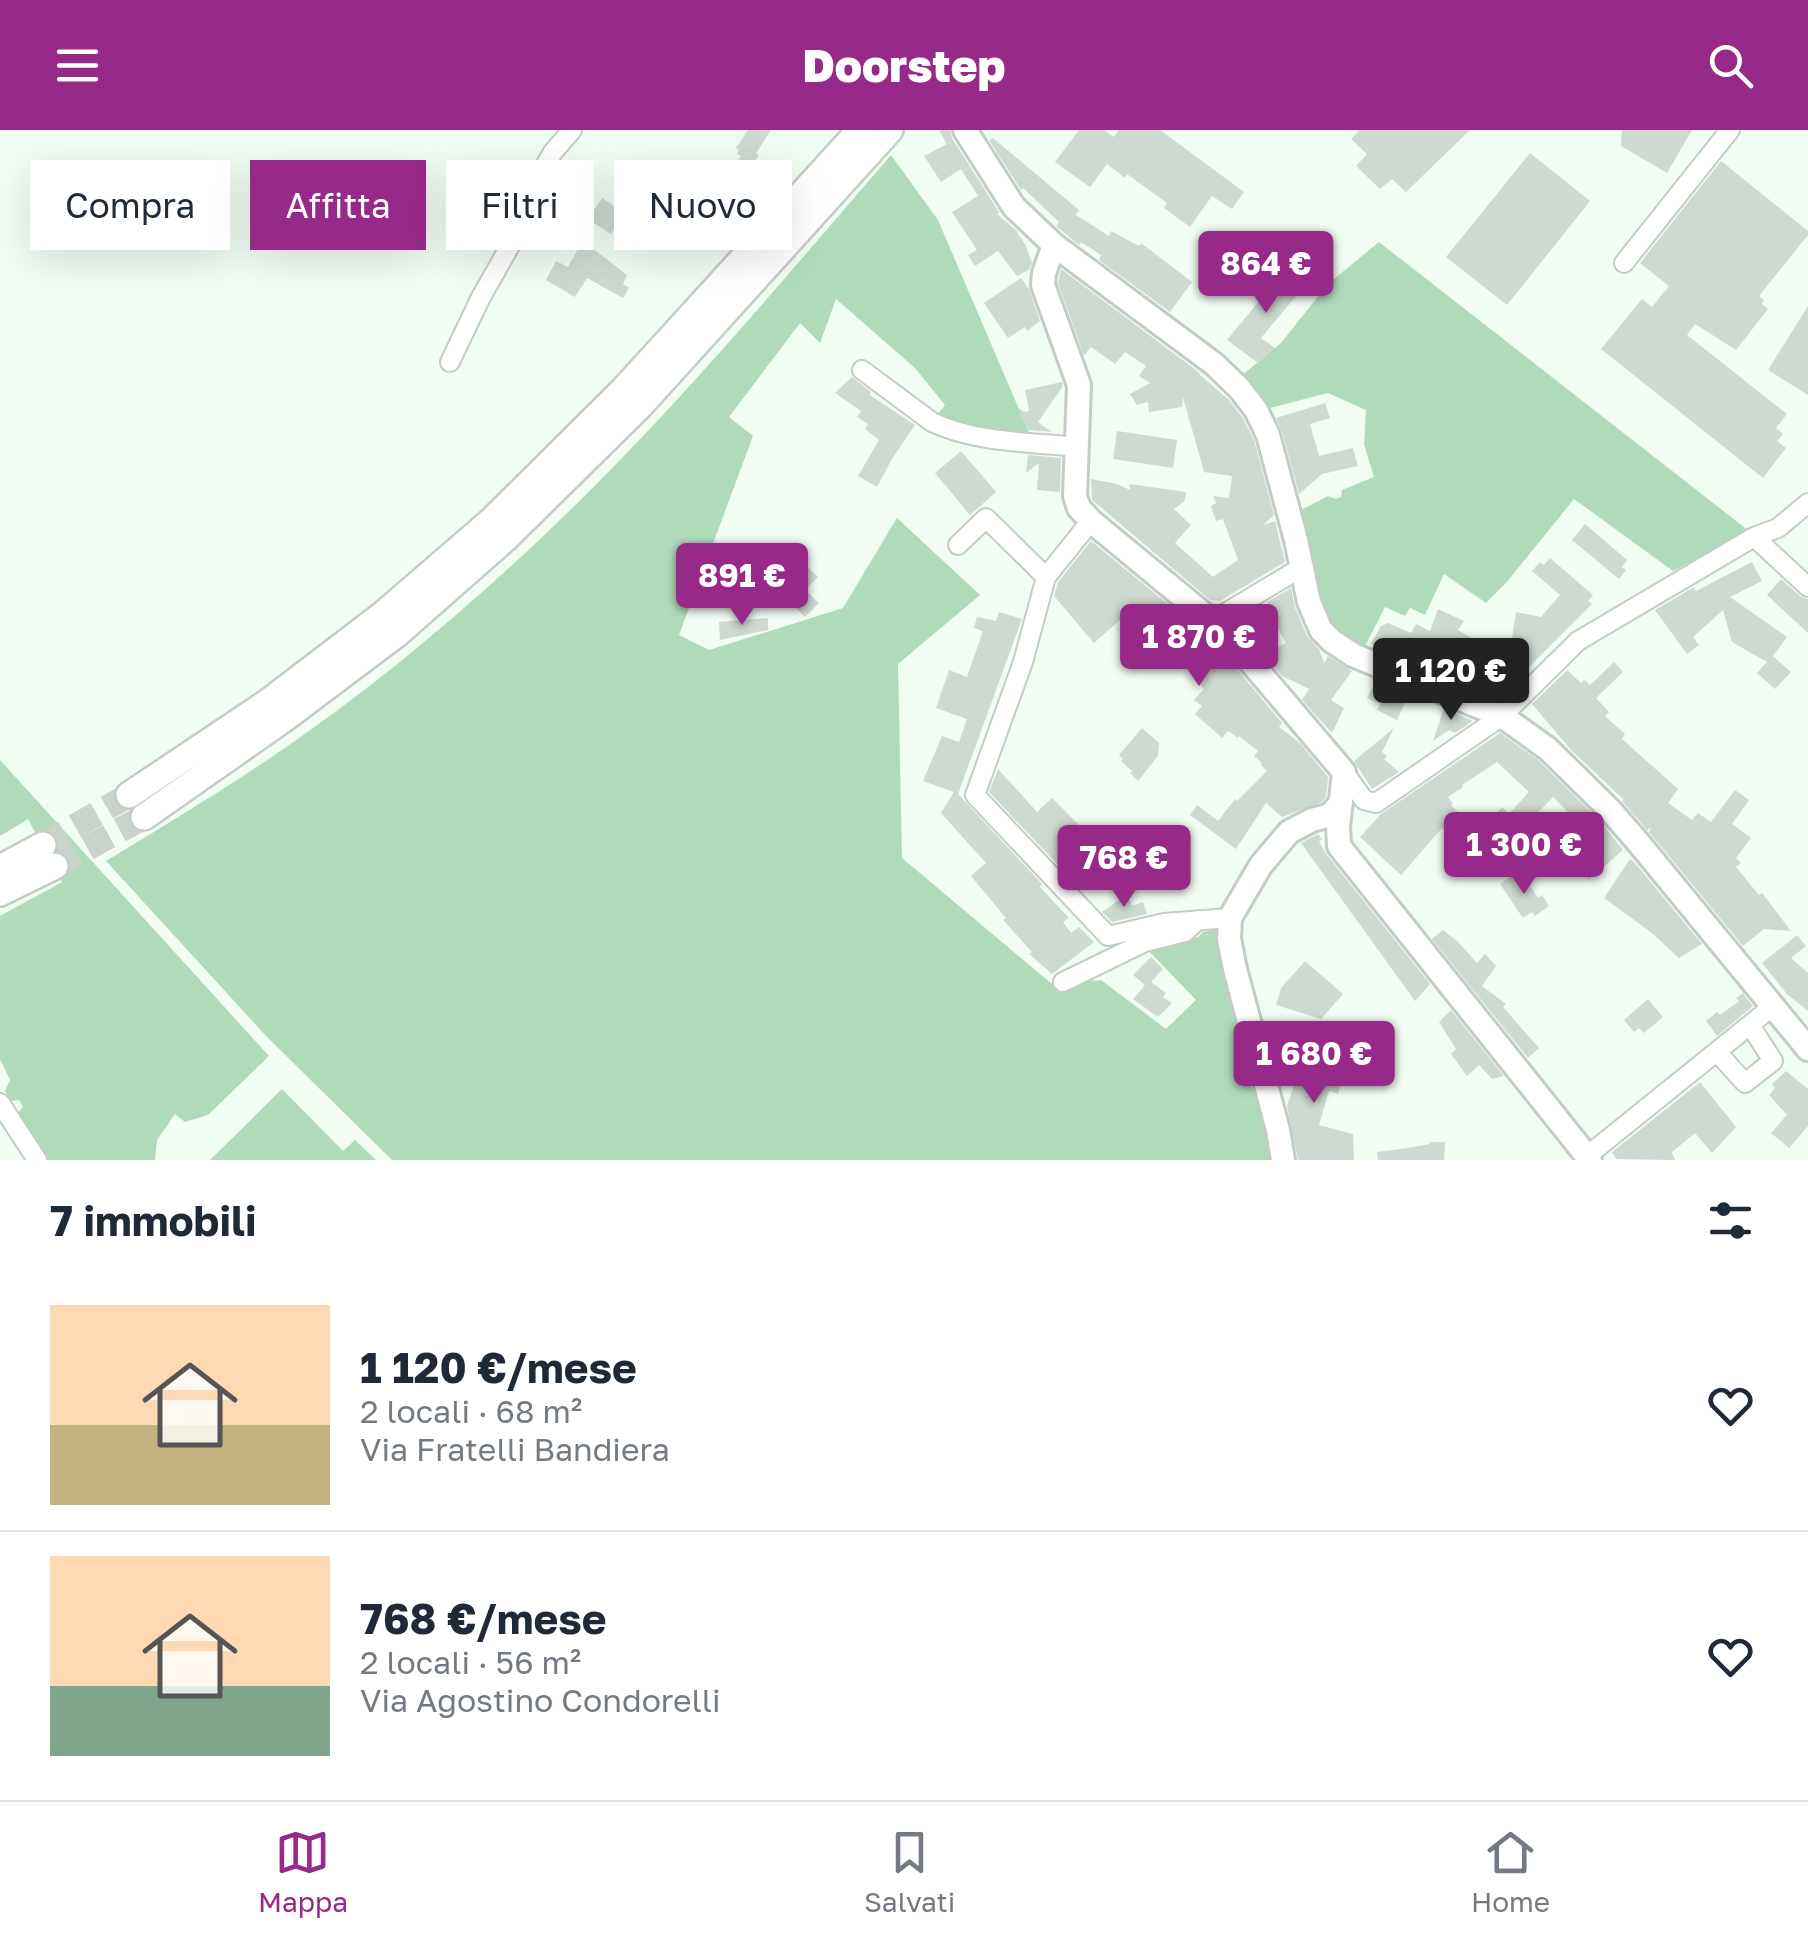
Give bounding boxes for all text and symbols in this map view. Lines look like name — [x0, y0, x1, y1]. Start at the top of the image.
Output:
icon: menu — [50, 38, 105, 93]
text: Doorstep — [803, 38, 1005, 92]
icon: search — [1703, 38, 1758, 93]
chip: Compra — [30, 160, 230, 250]
chip: Affitta — [250, 160, 426, 250]
chip: Filtri — [446, 160, 594, 250]
chip: Nuovo — [614, 160, 792, 250]
pin: 864 € — [1196, 231, 1336, 316]
text: 864 € — [1220, 244, 1312, 282]
pin: 891 € — [672, 543, 812, 628]
text: 891 € — [698, 556, 786, 594]
pin: 1 870 € — [1107, 604, 1291, 689]
text: 1 870 € — [1142, 617, 1256, 655]
pin: 1 120 € — [1359, 638, 1543, 723]
text: 1 120 € — [1395, 651, 1507, 689]
pin: 1 300 € — [1432, 812, 1616, 897]
pin: 768 € — [1054, 825, 1194, 910]
text: 1 300 € — [1466, 825, 1582, 863]
text: 768 € — [1080, 838, 1168, 876]
pin: 1 680 € — [1222, 1021, 1406, 1106]
text: 1 680 € — [1256, 1034, 1372, 1072]
icon: filters — [1703, 1193, 1758, 1248]
text: 7 immobili — [50, 1195, 257, 1245]
text: 1 120 €/mese — [360, 1342, 637, 1392]
icon: home — [130, 1345, 250, 1465]
icon: heart — [1703, 1378, 1758, 1433]
text: 2 locali · 68 m² — [360, 1392, 582, 1430]
text: Via Fratelli Bandiera — [360, 1430, 670, 1468]
text: 768 €/mese — [360, 1593, 607, 1643]
icon: home — [130, 1596, 250, 1716]
icon: heart — [1703, 1629, 1758, 1684]
text: 2 locali · 56 m² — [360, 1643, 581, 1681]
text: Via Agostino Condorelli — [360, 1681, 721, 1719]
tab: Mappa — [258, 1825, 348, 1918]
tab: Salvati — [864, 1825, 955, 1918]
tab: Home — [1471, 1825, 1550, 1918]

